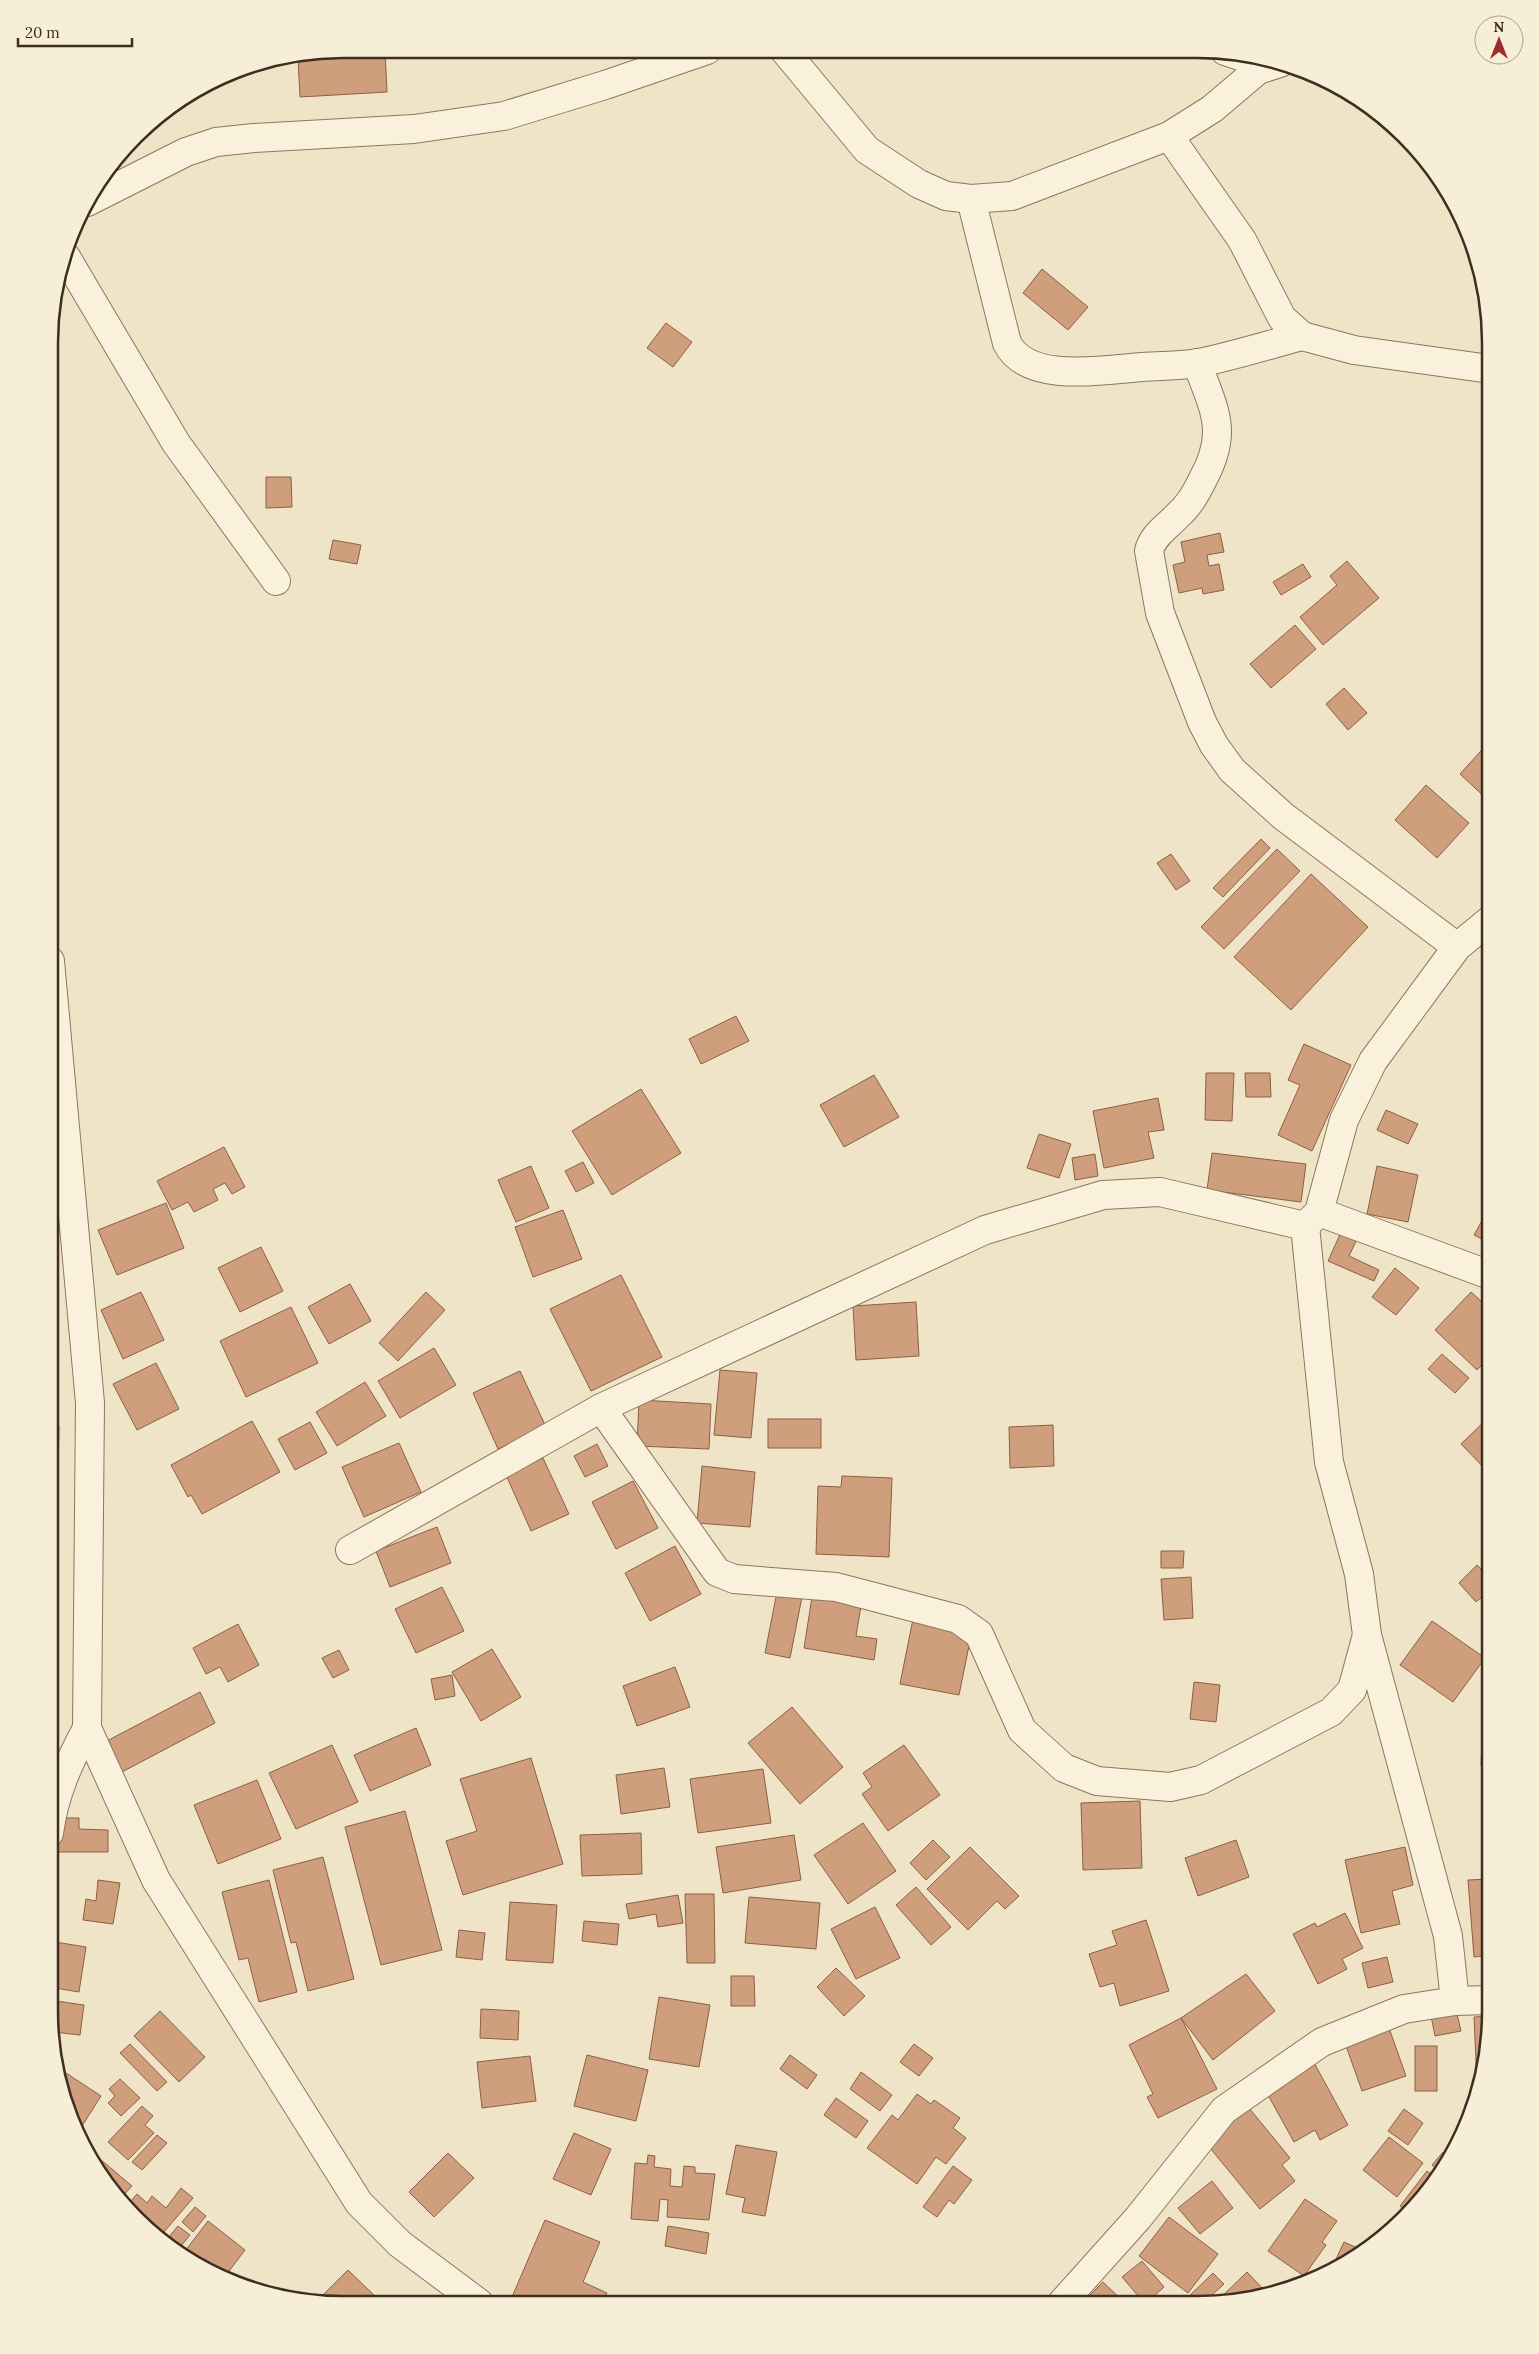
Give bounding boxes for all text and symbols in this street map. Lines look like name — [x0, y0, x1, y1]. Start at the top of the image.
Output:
scale bar — [18, 15, 131, 47]
north arrow — [1474, 15, 1524, 65]
text: N — [1494, 18, 1505, 36]
text: 20 m — [25, 23, 60, 42]

